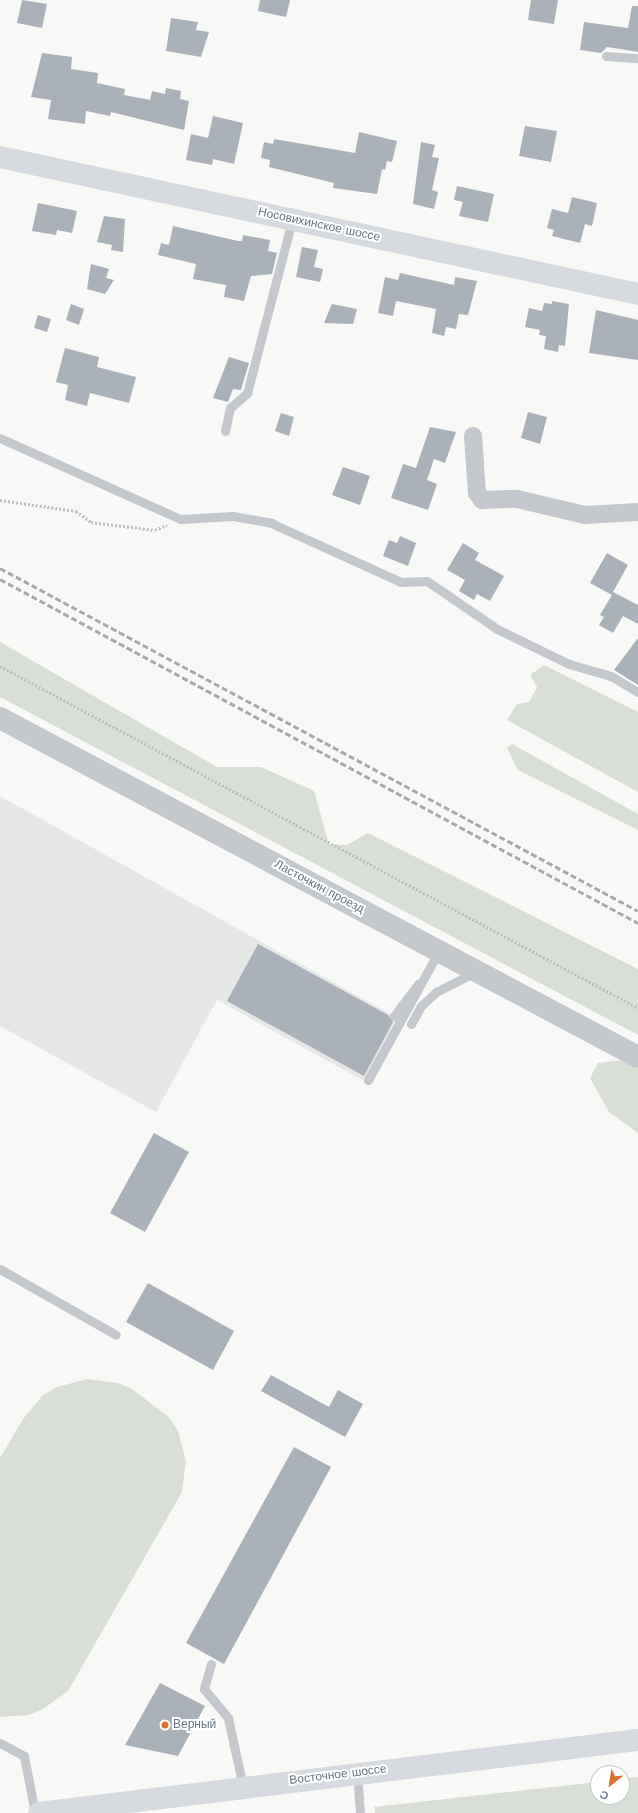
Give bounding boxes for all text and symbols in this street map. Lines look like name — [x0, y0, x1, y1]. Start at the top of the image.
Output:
street label: Носовихинское шоссе — [257, 205, 381, 245]
street label: Ласточкин проезд — [272, 857, 366, 917]
place label: Верный — [173, 1718, 216, 1732]
marker: Верный — [160, 1720, 170, 1730]
street label: Восточное шоссе — [289, 1762, 387, 1788]
north arrow — [590, 1765, 630, 1805]
text: С — [598, 1787, 611, 1803]

